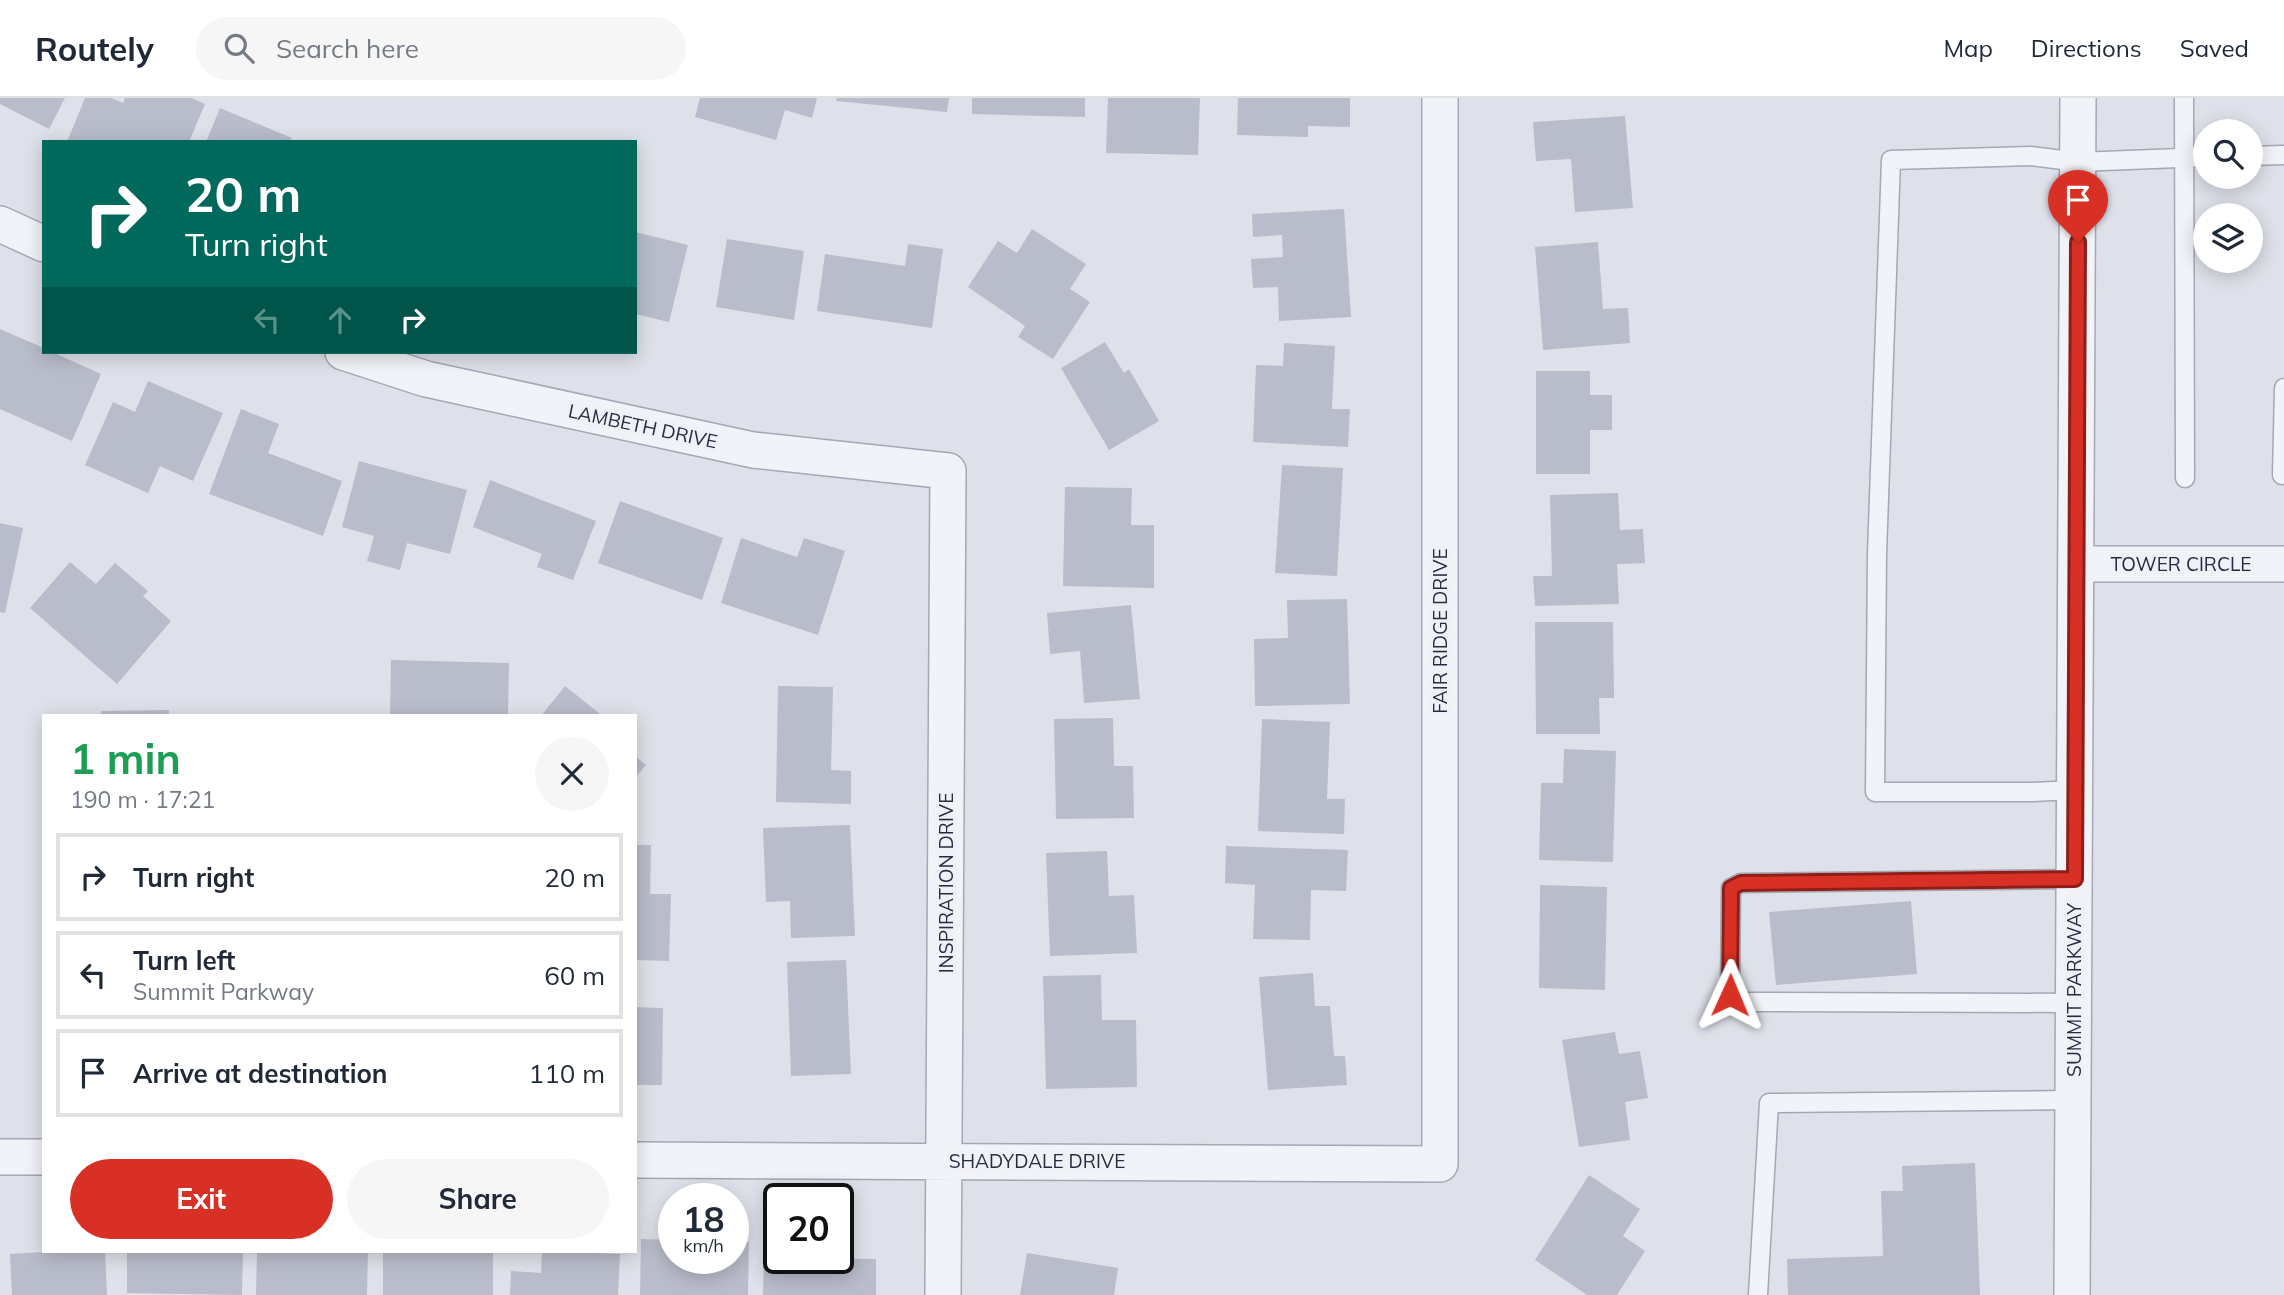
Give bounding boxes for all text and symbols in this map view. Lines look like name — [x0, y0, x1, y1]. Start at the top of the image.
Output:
search box — [196, 17, 686, 80]
text: Routely — [35, 28, 154, 69]
icon: search — [220, 29, 258, 67]
text: Search here — [276, 32, 419, 65]
text: Map — [1943, 33, 1993, 63]
text: Directions — [2031, 33, 2142, 63]
text: Saved — [2180, 33, 2249, 63]
map controls — [2193, 119, 2263, 273]
button: search — [2193, 119, 2263, 189]
text: 20 m — [185, 163, 301, 224]
icon: right — [70, 168, 161, 259]
pin — [2048, 170, 2108, 242]
icon: arrive — [2059, 181, 2097, 219]
button: layers — [2193, 203, 2263, 273]
text: Turn right — [185, 224, 328, 264]
icon: left — [248, 301, 286, 339]
icon: ahead — [321, 301, 359, 339]
icon: right — [394, 301, 432, 339]
street label: LAMBETH DRIVE — [566, 398, 720, 454]
street label: FAIR RIDGE DRIVE — [1428, 548, 1452, 714]
street label: TOWER CIRCLE — [2111, 552, 2251, 576]
text: 1 min — [70, 732, 181, 785]
button: close — [535, 737, 609, 811]
text: 190 m · 17:21 — [70, 785, 215, 814]
street label: INSPIRATION DRIVE — [934, 793, 958, 973]
icon: right — [74, 858, 112, 896]
text: Turn right — [133, 861, 254, 894]
text: 20 m — [544, 861, 605, 894]
street label: SUMMIT PARKWAY — [2062, 903, 2086, 1077]
text: Turn left — [133, 944, 235, 977]
icon: left — [74, 956, 112, 994]
position arrow — [1693, 958, 1767, 1032]
text: 60 m — [544, 959, 605, 992]
text: Summit Parkway — [133, 977, 314, 1006]
icon: arrive — [74, 1054, 112, 1092]
text: Arrive at destination — [133, 1057, 388, 1090]
text: 110 m — [529, 1057, 605, 1090]
street label: SHADYDALE DRIVE — [949, 1149, 1125, 1173]
button: Exit — [70, 1159, 333, 1239]
button: Share — [347, 1159, 609, 1239]
speed limit sign: 20 — [763, 1183, 854, 1274]
text: 18 — [682, 1197, 725, 1241]
text: km/h — [683, 1234, 724, 1257]

